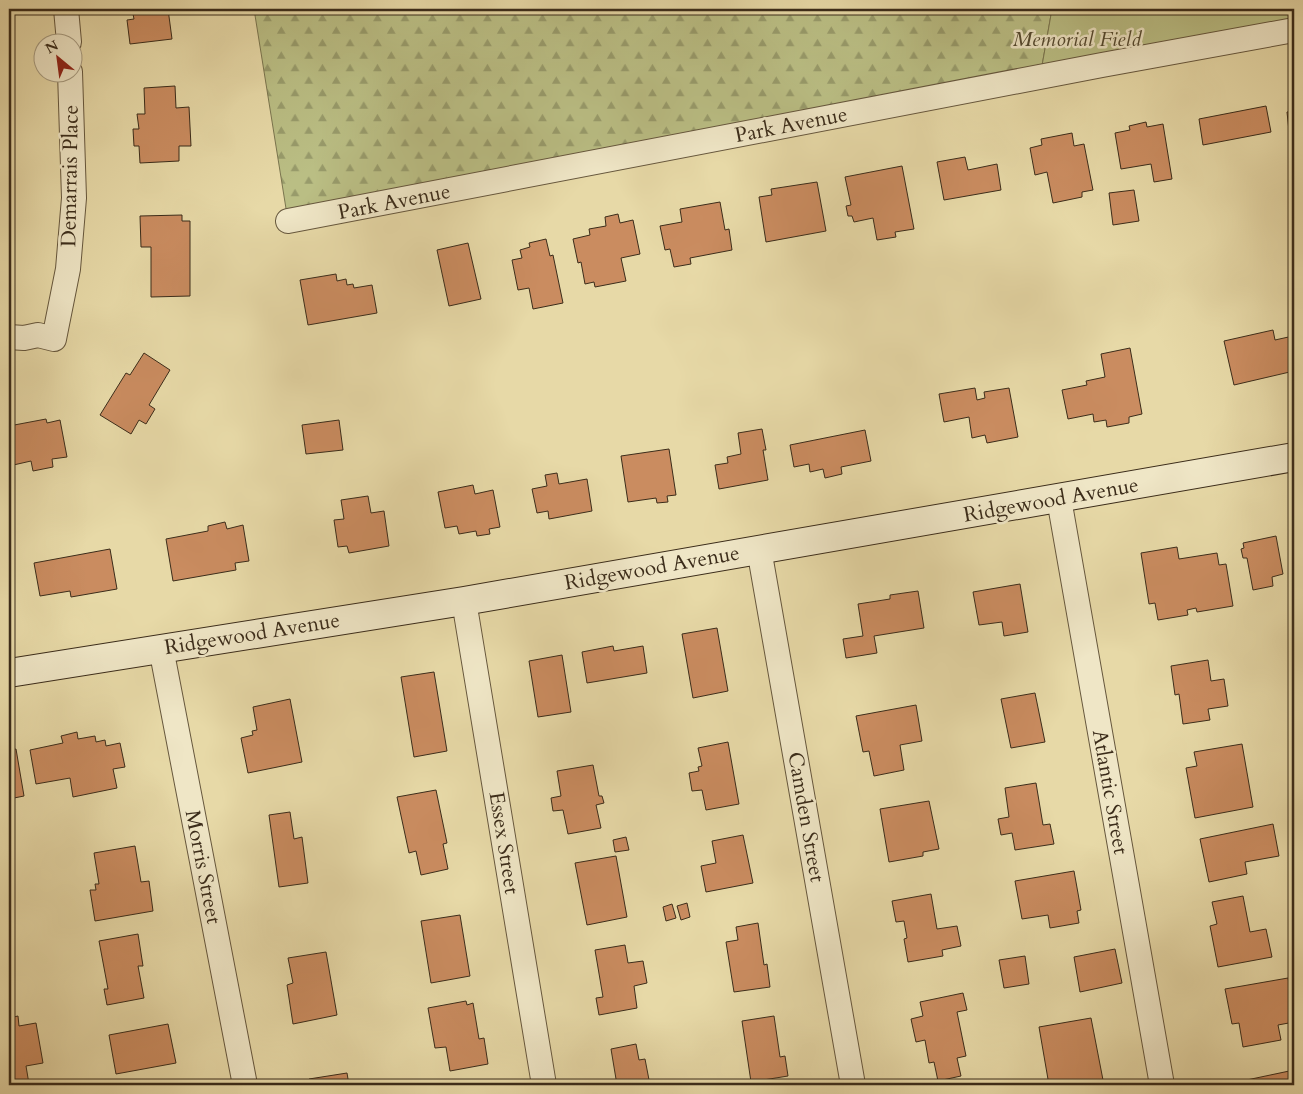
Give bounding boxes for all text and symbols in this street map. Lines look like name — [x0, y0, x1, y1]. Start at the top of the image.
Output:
park label: Memorial Field — [1013, 25, 1142, 54]
north arrow — [32, 32, 82, 82]
text: N — [42, 36, 62, 58]
street label: Park Avenue — [732, 100, 850, 150]
street label: Demarrais Place — [54, 105, 86, 247]
street label: Park Avenue — [335, 177, 453, 227]
street label: Ridgewood Avenue — [961, 470, 1141, 530]
street label: Ridgewood Avenue — [562, 538, 742, 598]
street label: Ridgewood Avenue — [162, 606, 342, 662]
street label: Atlantic Street — [1085, 727, 1135, 857]
street label: Camden Street — [780, 750, 832, 885]
street label: Essex Street — [482, 790, 526, 897]
street label: Morris Street — [178, 808, 228, 927]

